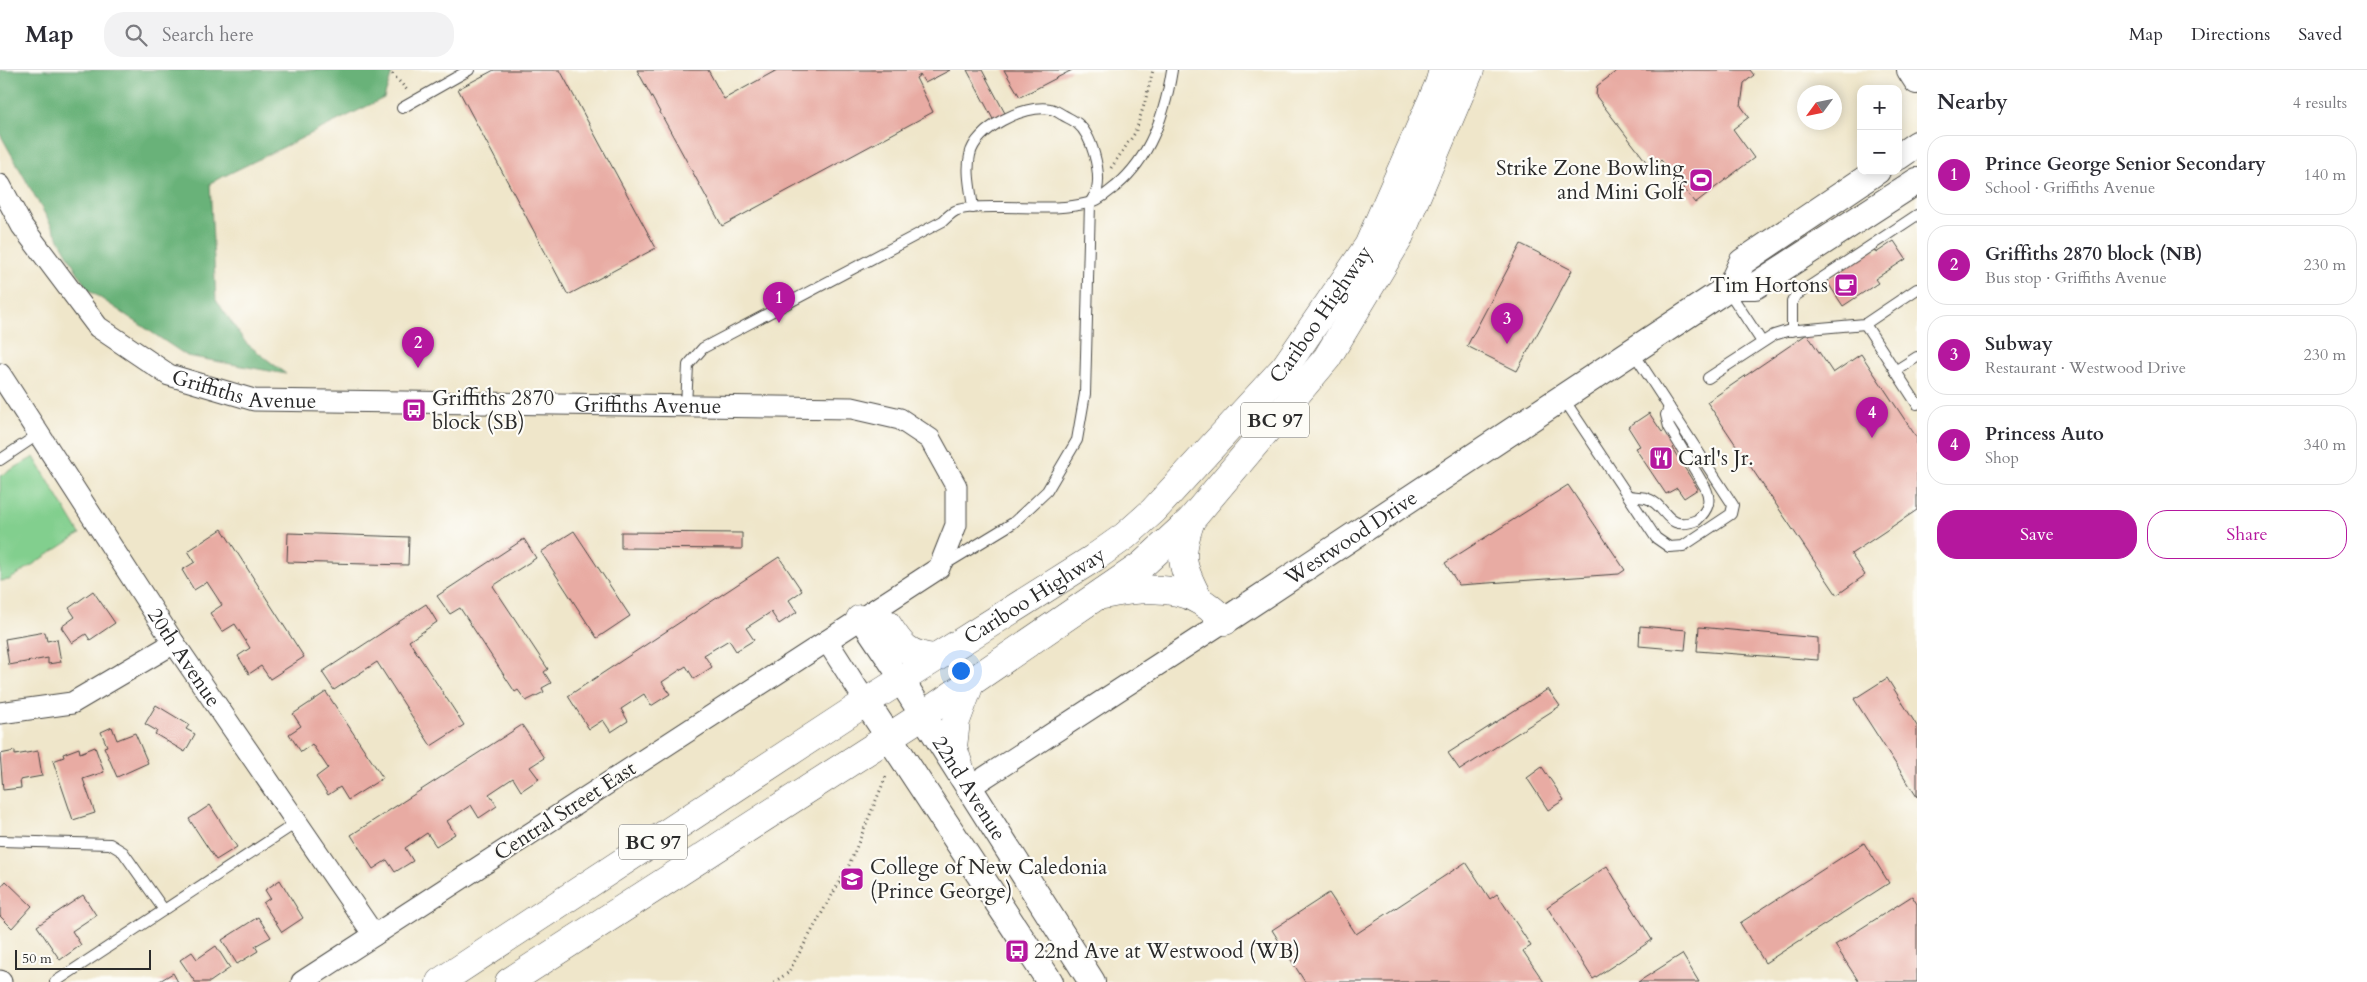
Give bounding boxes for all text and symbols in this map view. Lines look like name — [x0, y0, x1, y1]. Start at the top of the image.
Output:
search box — [104, 12, 454, 57]
text: Map — [25, 18, 74, 51]
icon: search — [122, 21, 150, 49]
text: Search here — [162, 22, 254, 48]
text: Map — [2129, 22, 2163, 47]
text: Directions — [2191, 22, 2270, 47]
text: Saved — [2298, 22, 2342, 47]
north arrow — [1797, 85, 1842, 130]
map controls — [1857, 85, 1902, 175]
button: + — [1857, 85, 1902, 130]
text: Nearby — [1937, 88, 2008, 117]
text: 4 results — [2293, 92, 2347, 114]
button: − — [1857, 130, 1902, 175]
text: Prince George Senior Secondary — [1985, 151, 2266, 177]
place label: Strike Zone Bowling and Mini Golf — [1496, 154, 1688, 207]
text: 1 — [1950, 164, 1958, 186]
text: 140 m — [2304, 164, 2346, 186]
sports icon: Strike Zone Bowling and Mini Golf — [1688, 167, 1714, 193]
text: School · Griffiths Avenue — [1985, 177, 2155, 199]
street label: Cariboo Highway — [1263, 239, 1379, 390]
text: Griffiths 2870 block (NB) — [1985, 241, 2202, 267]
text: 2 — [1950, 254, 1958, 276]
text: 230 m — [2304, 254, 2346, 276]
text: Bus stop · Griffiths Avenue — [1985, 267, 2167, 289]
place label: Tim Hortons — [1710, 271, 1828, 300]
cafe icon: Tim Hortons — [1833, 272, 1859, 298]
pin: 1 — [763, 282, 795, 323]
pin: 3 — [1491, 303, 1523, 344]
pin: 2 — [402, 327, 434, 368]
text: Subway — [1985, 331, 2053, 357]
text: 3 — [1950, 344, 1958, 366]
text: 230 m — [2304, 344, 2346, 366]
text: Restaurant · Westwood Drive — [1985, 357, 2186, 379]
street label: Griffiths Avenue — [168, 362, 317, 415]
place label: Griffiths 2870 block (SB) — [432, 384, 554, 437]
street label: Griffiths Avenue — [574, 390, 722, 421]
bus stop icon: Griffiths 2870 block (SB) — [401, 397, 427, 423]
pin: 4 — [1856, 397, 1888, 438]
road number: BC 97 — [1241, 402, 1309, 438]
text: Princess Auto — [1985, 421, 2104, 447]
text: 4 — [1950, 434, 1958, 456]
text: 340 m — [2304, 434, 2346, 456]
place label: Carl's Jr. — [1678, 444, 1754, 473]
restaurant icon: Carl's Jr. — [1648, 445, 1674, 471]
text: Shop — [1985, 447, 2019, 469]
street label: Westwood Drive — [1278, 483, 1423, 593]
button: Save — [1937, 510, 2137, 559]
button: Share — [2147, 510, 2347, 559]
street label: Cariboo Highway — [958, 540, 1111, 651]
street label: 20th Avenue — [141, 602, 228, 713]
your location — [948, 658, 974, 684]
street label: 22nd Avenue — [926, 730, 1013, 846]
street label: Central Street East — [488, 754, 642, 868]
road number: BC 97 — [619, 824, 687, 860]
place label: College of New Caledonia (Prince George) — [870, 853, 1107, 906]
school or university icon: College of New Caledonia (Prince George) — [839, 866, 865, 892]
place label: 22nd Ave at Westwood (WB) — [1034, 937, 1300, 966]
bus stop icon: 22nd Ave at Westwood (WB) — [1004, 938, 1030, 964]
scale bar — [15, 947, 151, 970]
text: 50 m — [22, 949, 52, 968]

